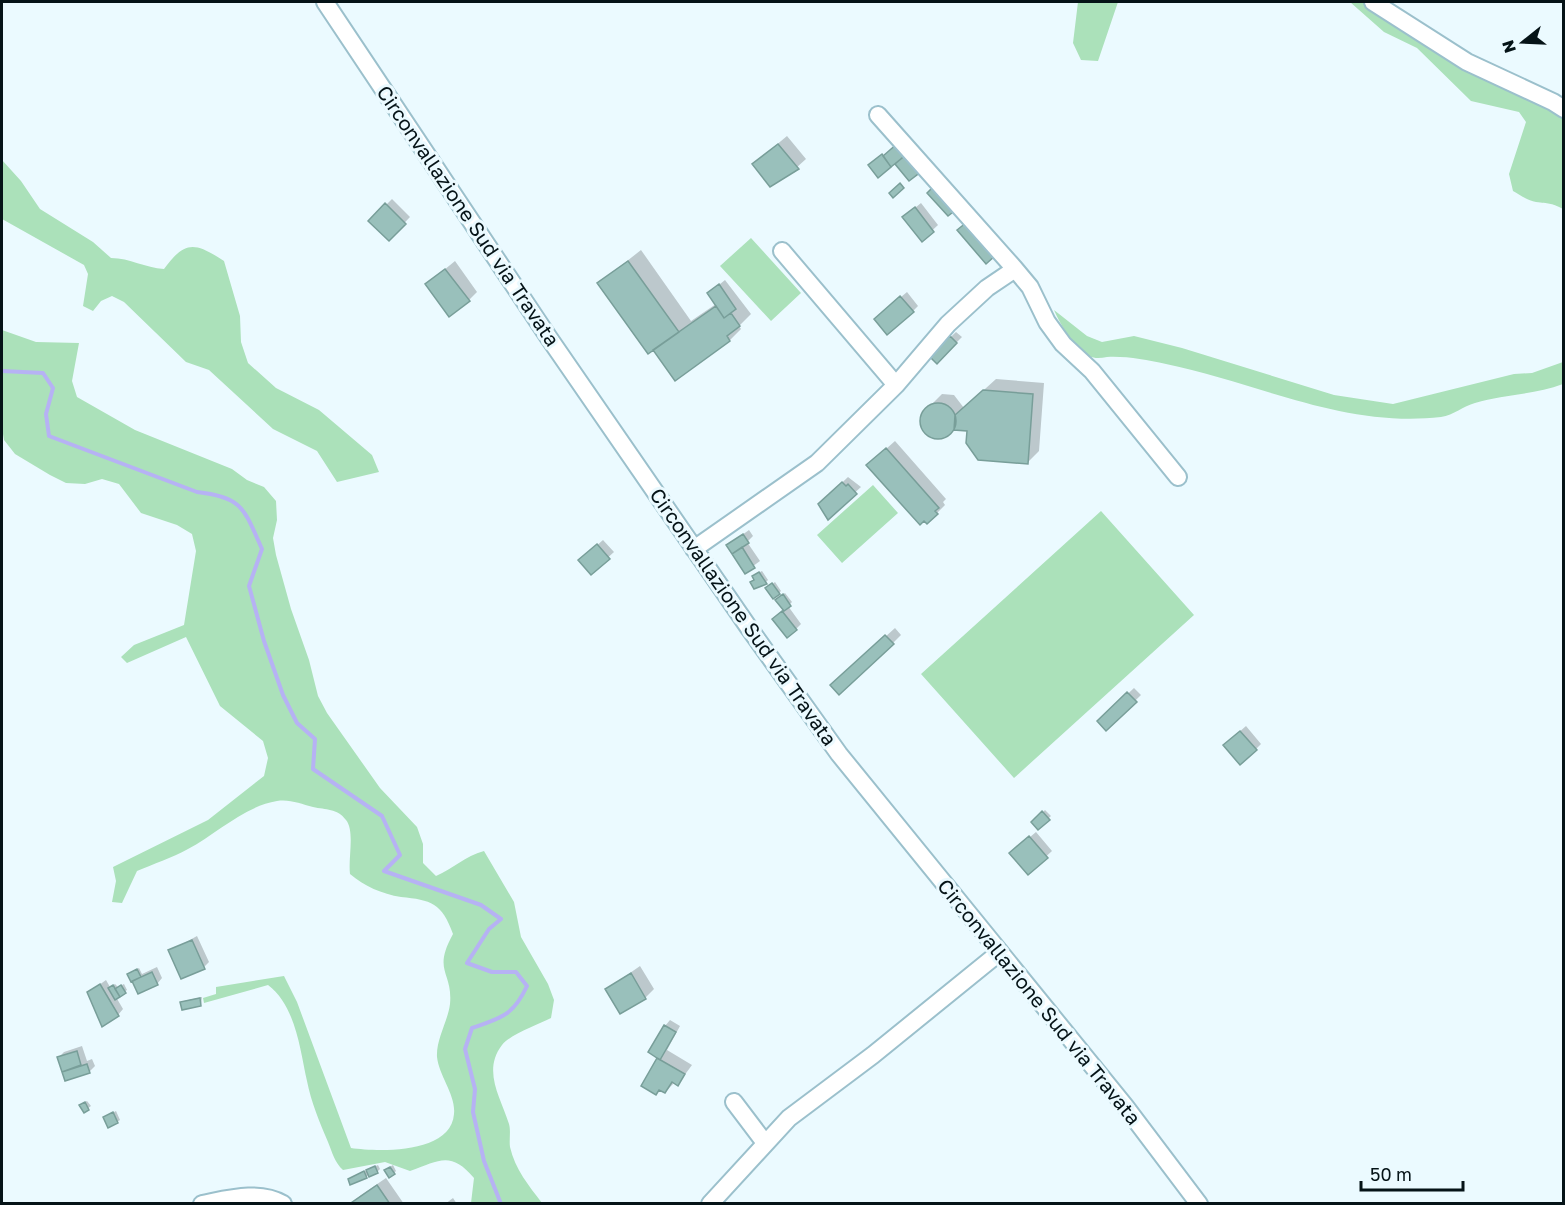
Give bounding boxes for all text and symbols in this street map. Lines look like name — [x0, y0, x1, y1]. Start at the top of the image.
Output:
north arrow — [1493, 12, 1553, 72]
text: N — [1497, 38, 1520, 56]
street label: Circonvallazione Sud via Travata — [372, 81, 565, 350]
street label: Circonvallazione Sud via Travata — [645, 483, 842, 750]
street label: Circonvallazione Sud via Travata — [933, 874, 1146, 1129]
scale bar — [1361, 1154, 1463, 1192]
text: 50 m — [1370, 1163, 1412, 1185]

